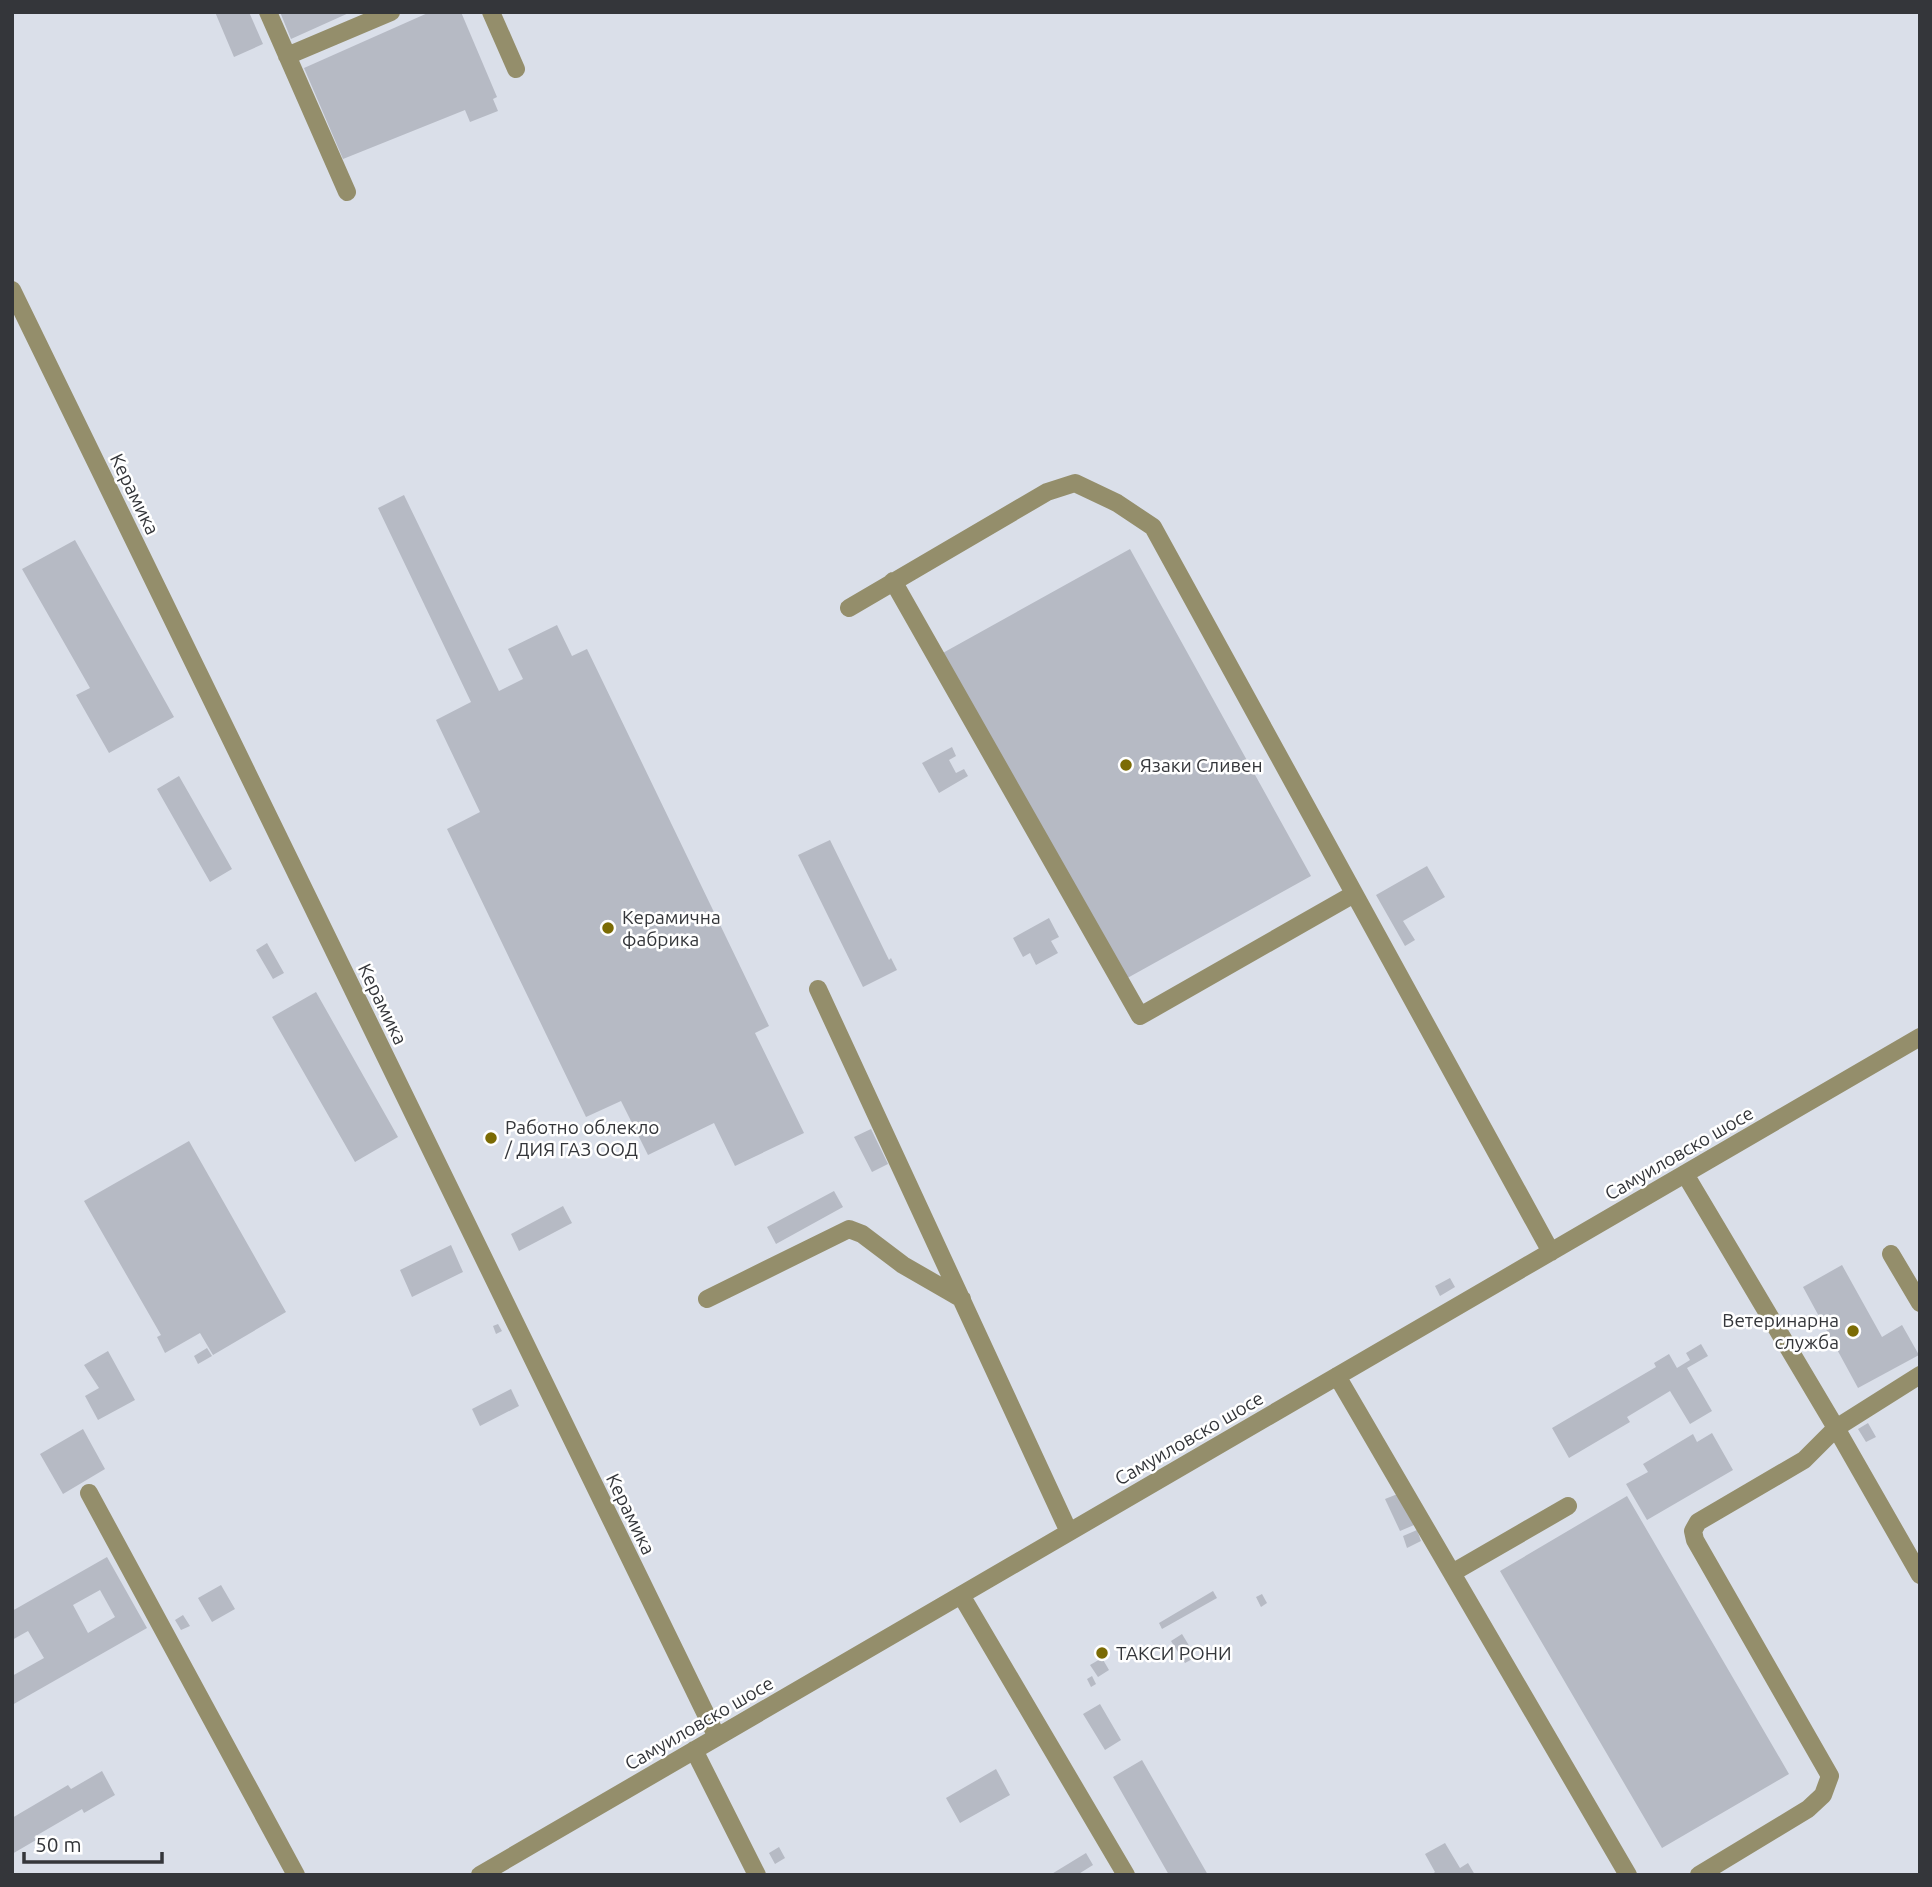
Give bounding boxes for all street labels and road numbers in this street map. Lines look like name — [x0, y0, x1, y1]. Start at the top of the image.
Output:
street label: Керамика — [106, 450, 164, 538]
street label: Керамика — [354, 960, 412, 1048]
street label: Самуиловско шосе — [1601, 1101, 1757, 1205]
street label: Самуиловско шосе — [1111, 1386, 1267, 1490]
street label: Керамика — [602, 1470, 660, 1558]
street label: Самуиловско шосе — [621, 1671, 777, 1775]

